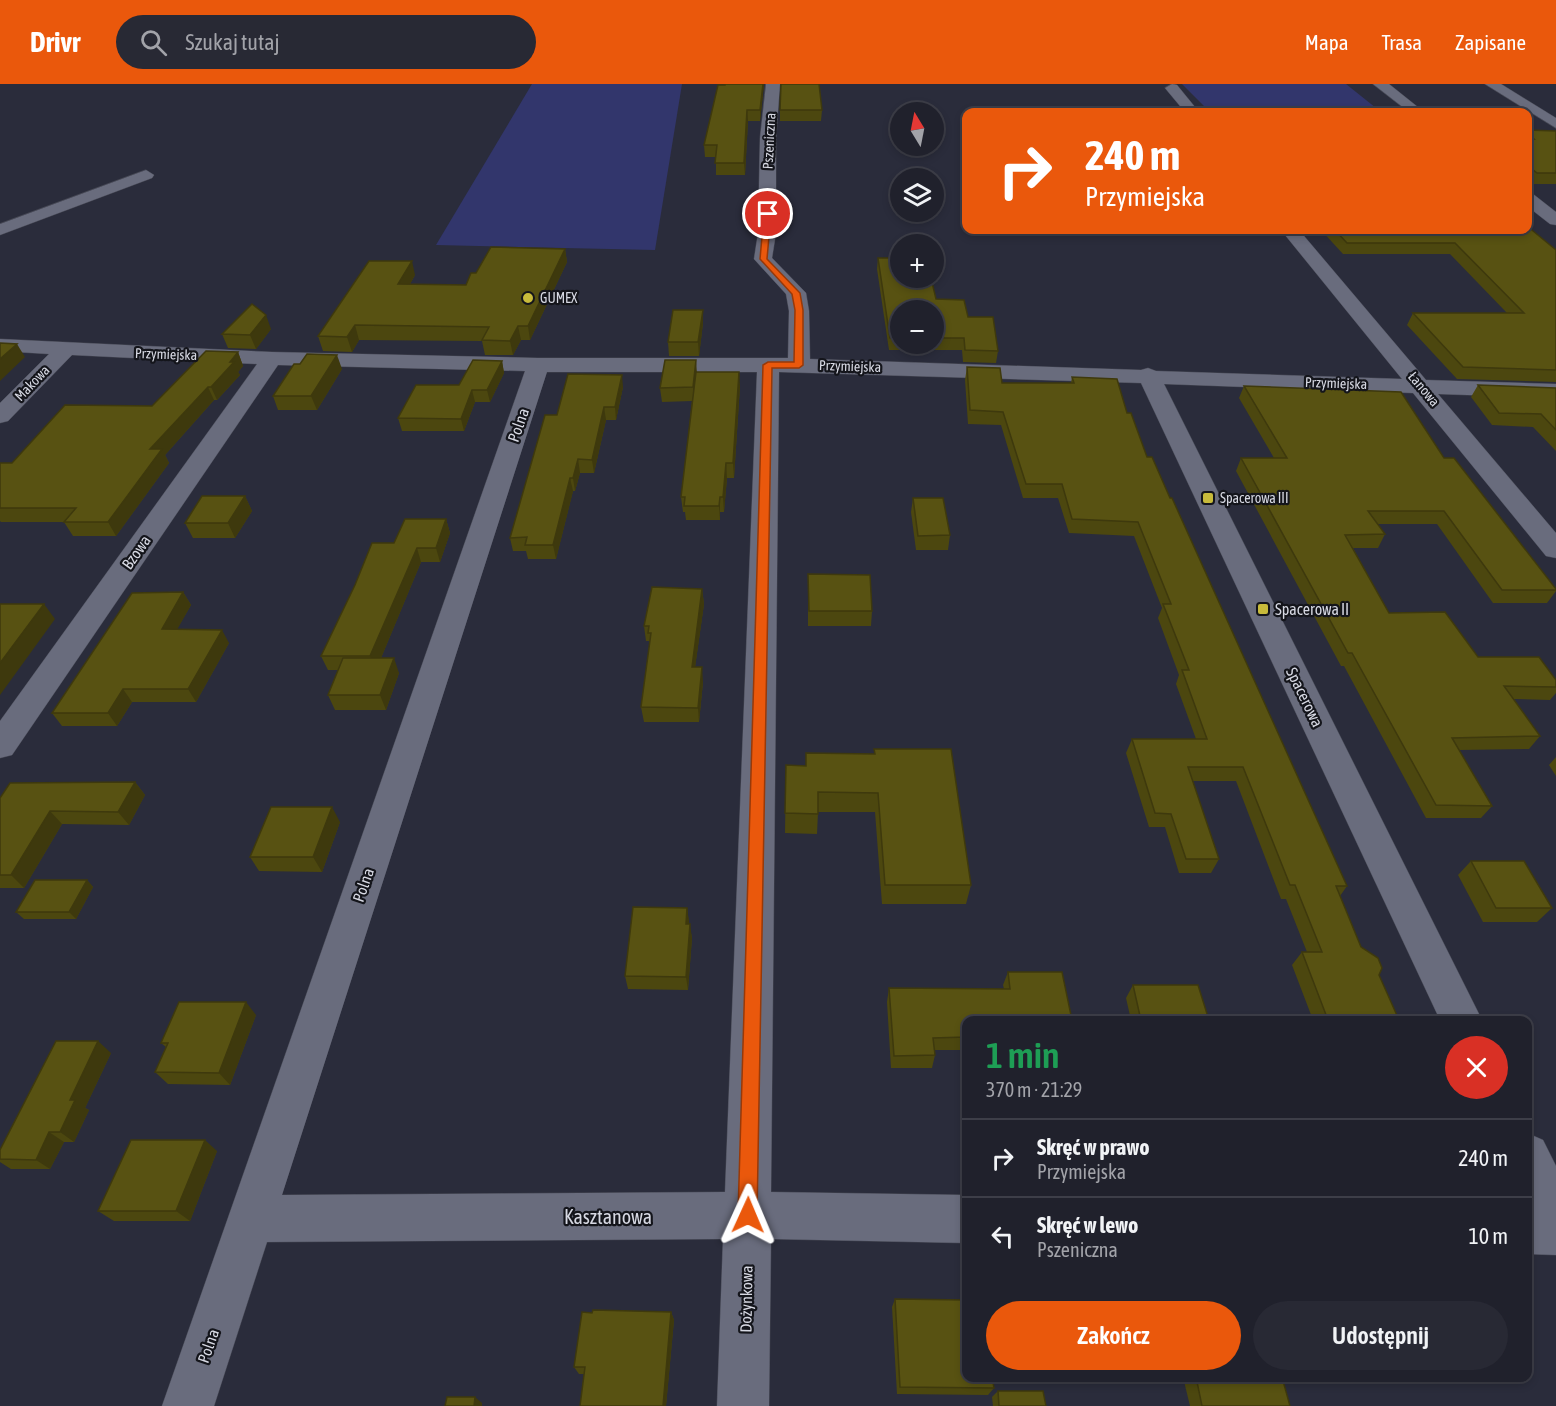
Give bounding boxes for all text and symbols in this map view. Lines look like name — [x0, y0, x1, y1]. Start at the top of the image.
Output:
search box — [116, 15, 536, 69]
text: Drivr — [30, 26, 80, 58]
icon: search — [137, 26, 170, 59]
text: Szukaj tutaj — [185, 29, 280, 55]
text: Mapa — [1305, 30, 1348, 54]
text: Trasa — [1381, 30, 1422, 54]
text: Zapisane — [1455, 30, 1526, 54]
north arrow — [890, 102, 944, 156]
map controls — [890, 102, 944, 354]
street label: Pszeniczna — [760, 112, 778, 170]
text: 240 m — [1085, 131, 1180, 179]
icon: right — [986, 132, 1064, 210]
button: layers — [890, 168, 944, 222]
text: Przymiejska — [1085, 181, 1205, 212]
pin — [742, 188, 793, 239]
icon: arrive — [751, 197, 784, 230]
button: + — [890, 234, 944, 288]
place label: GUMEX — [540, 290, 578, 306]
marker: GUMEX — [521, 291, 535, 305]
button: − — [890, 300, 944, 354]
street label: Przymiejska — [135, 345, 197, 363]
street label: Przymiejska — [819, 357, 881, 375]
street label: Makowa — [11, 362, 53, 404]
street label: Łanowa — [1405, 369, 1443, 409]
street label: Przymiejska — [1305, 374, 1367, 392]
street label: Polna — [504, 406, 532, 444]
place label: Spacerowa III — [1220, 490, 1289, 506]
marker: Spacerowa III — [1201, 491, 1215, 505]
street label: Bzowa — [118, 532, 154, 572]
place label: Spacerowa II — [1275, 600, 1349, 619]
marker: Spacerowa II — [1256, 602, 1270, 616]
street label: Spacerowa — [1282, 664, 1327, 730]
street label: Polna — [349, 866, 377, 904]
text: 1 min — [986, 1034, 1060, 1076]
button: close — [1445, 1036, 1508, 1099]
text: 370 m · 21:29 — [986, 1078, 1082, 1101]
text: Skręć w prawo — [1037, 1134, 1150, 1160]
icon: right — [986, 1142, 1019, 1175]
text: 240 m — [1458, 1145, 1508, 1171]
text: Przymiejska — [1037, 1160, 1126, 1183]
position arrow — [716, 1183, 780, 1247]
street label: Kasztanowa — [564, 1205, 652, 1228]
text: Skręć w lewo — [1037, 1212, 1138, 1238]
icon: left — [986, 1220, 1019, 1253]
text: 10 m — [1468, 1223, 1508, 1249]
text: Pszeniczna — [1037, 1238, 1118, 1261]
street label: Dożynkowa — [736, 1265, 757, 1333]
button: Zakończ — [986, 1301, 1241, 1370]
button: Udostępnij — [1253, 1301, 1508, 1370]
street label: Polna — [194, 1327, 222, 1365]

